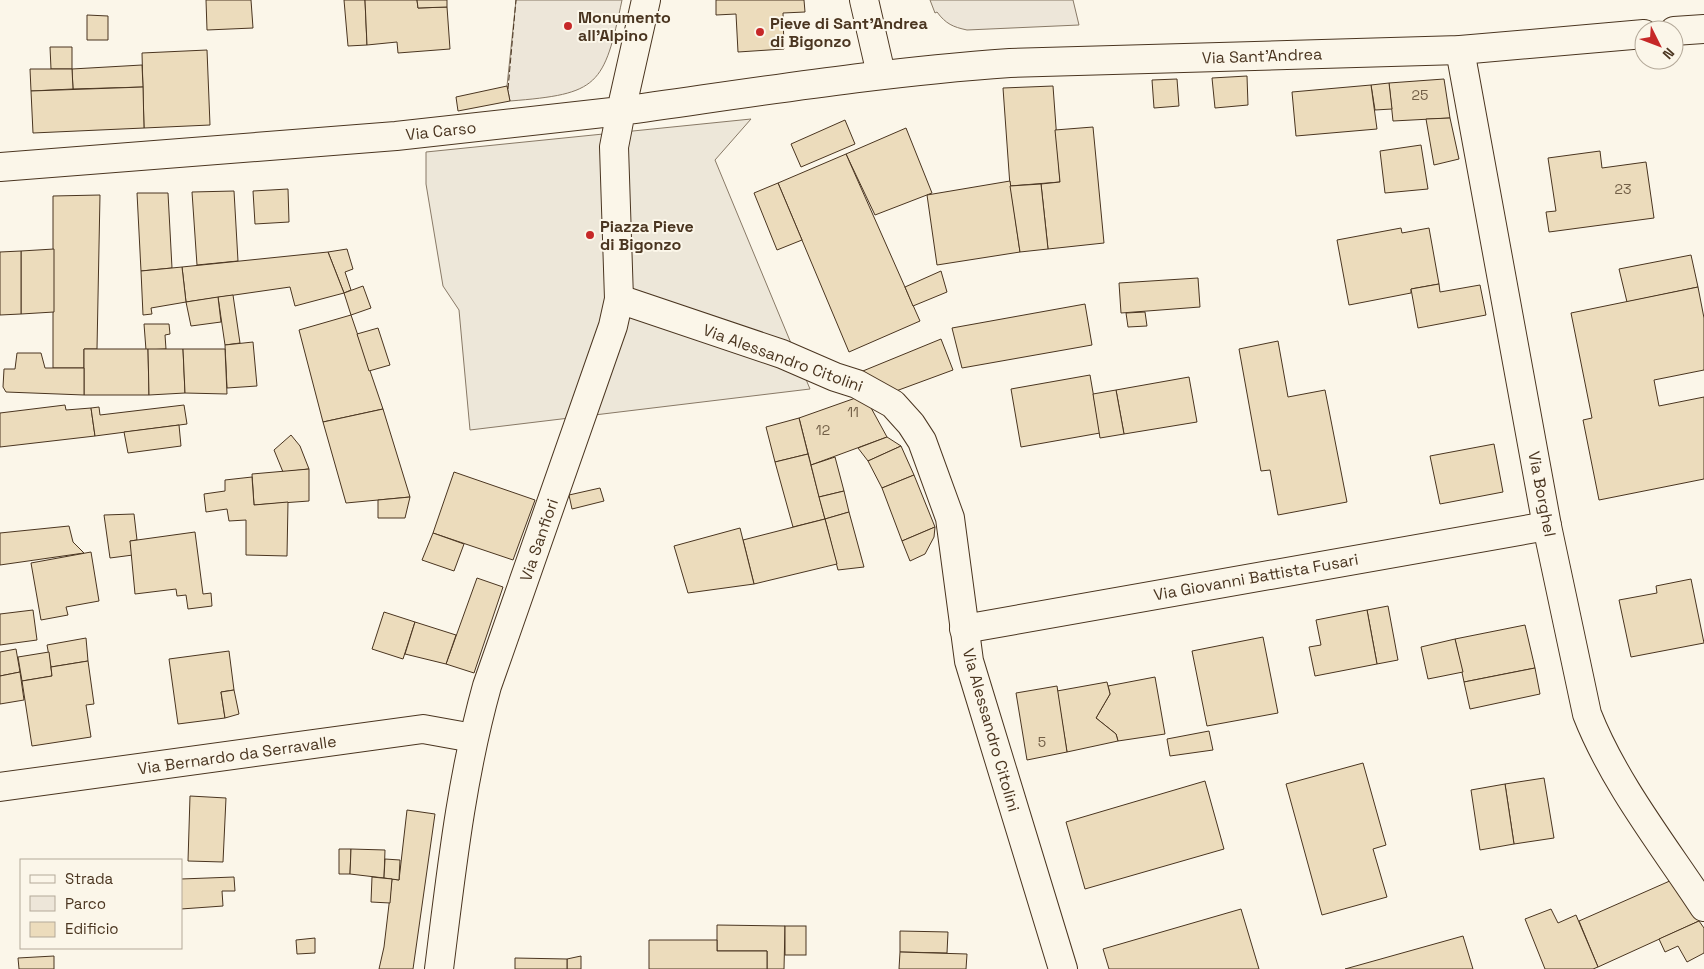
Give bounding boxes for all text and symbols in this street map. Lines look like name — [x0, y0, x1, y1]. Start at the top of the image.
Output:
place label: Monumento all'Alpino — [578, 7, 671, 46]
place label: Pieve di Sant'Andrea di Bigonzo — [770, 13, 928, 52]
marker: Monumento all'Alpino — [562, 20, 574, 32]
north arrow — [1634, 20, 1684, 70]
marker: Pieve di Sant'Andrea di Bigonzo — [754, 26, 766, 38]
street label: Via Sant'Andrea — [1201, 43, 1323, 69]
text: N — [1659, 44, 1678, 63]
house number: 25 — [1412, 86, 1428, 104]
street label: Via Carso — [405, 117, 477, 145]
house number: 23 — [1615, 180, 1631, 198]
place label: Piazza Pieve di Bigonzo — [600, 216, 694, 255]
marker: Piazza Pieve di Bigonzo — [584, 229, 596, 241]
street label: Via Alessandro Citolini — [700, 319, 866, 397]
house number: 11 — [847, 403, 859, 421]
house number: 12 — [816, 421, 830, 439]
street label: Via Borghel — [1523, 449, 1561, 539]
street label: Via Sanfiori — [515, 496, 563, 584]
street label: Via Giovanni Battista Fusari — [1152, 549, 1360, 605]
street label: Via Alessandro Citolini — [958, 646, 1024, 814]
street label: Via Bernardo da Serravalle — [136, 731, 338, 779]
house number: 5 — [1038, 733, 1046, 751]
legend — [20, 859, 182, 949]
text: Strada — [65, 869, 114, 888]
text: Parco — [65, 894, 106, 913]
text: Edificio — [65, 919, 119, 938]

